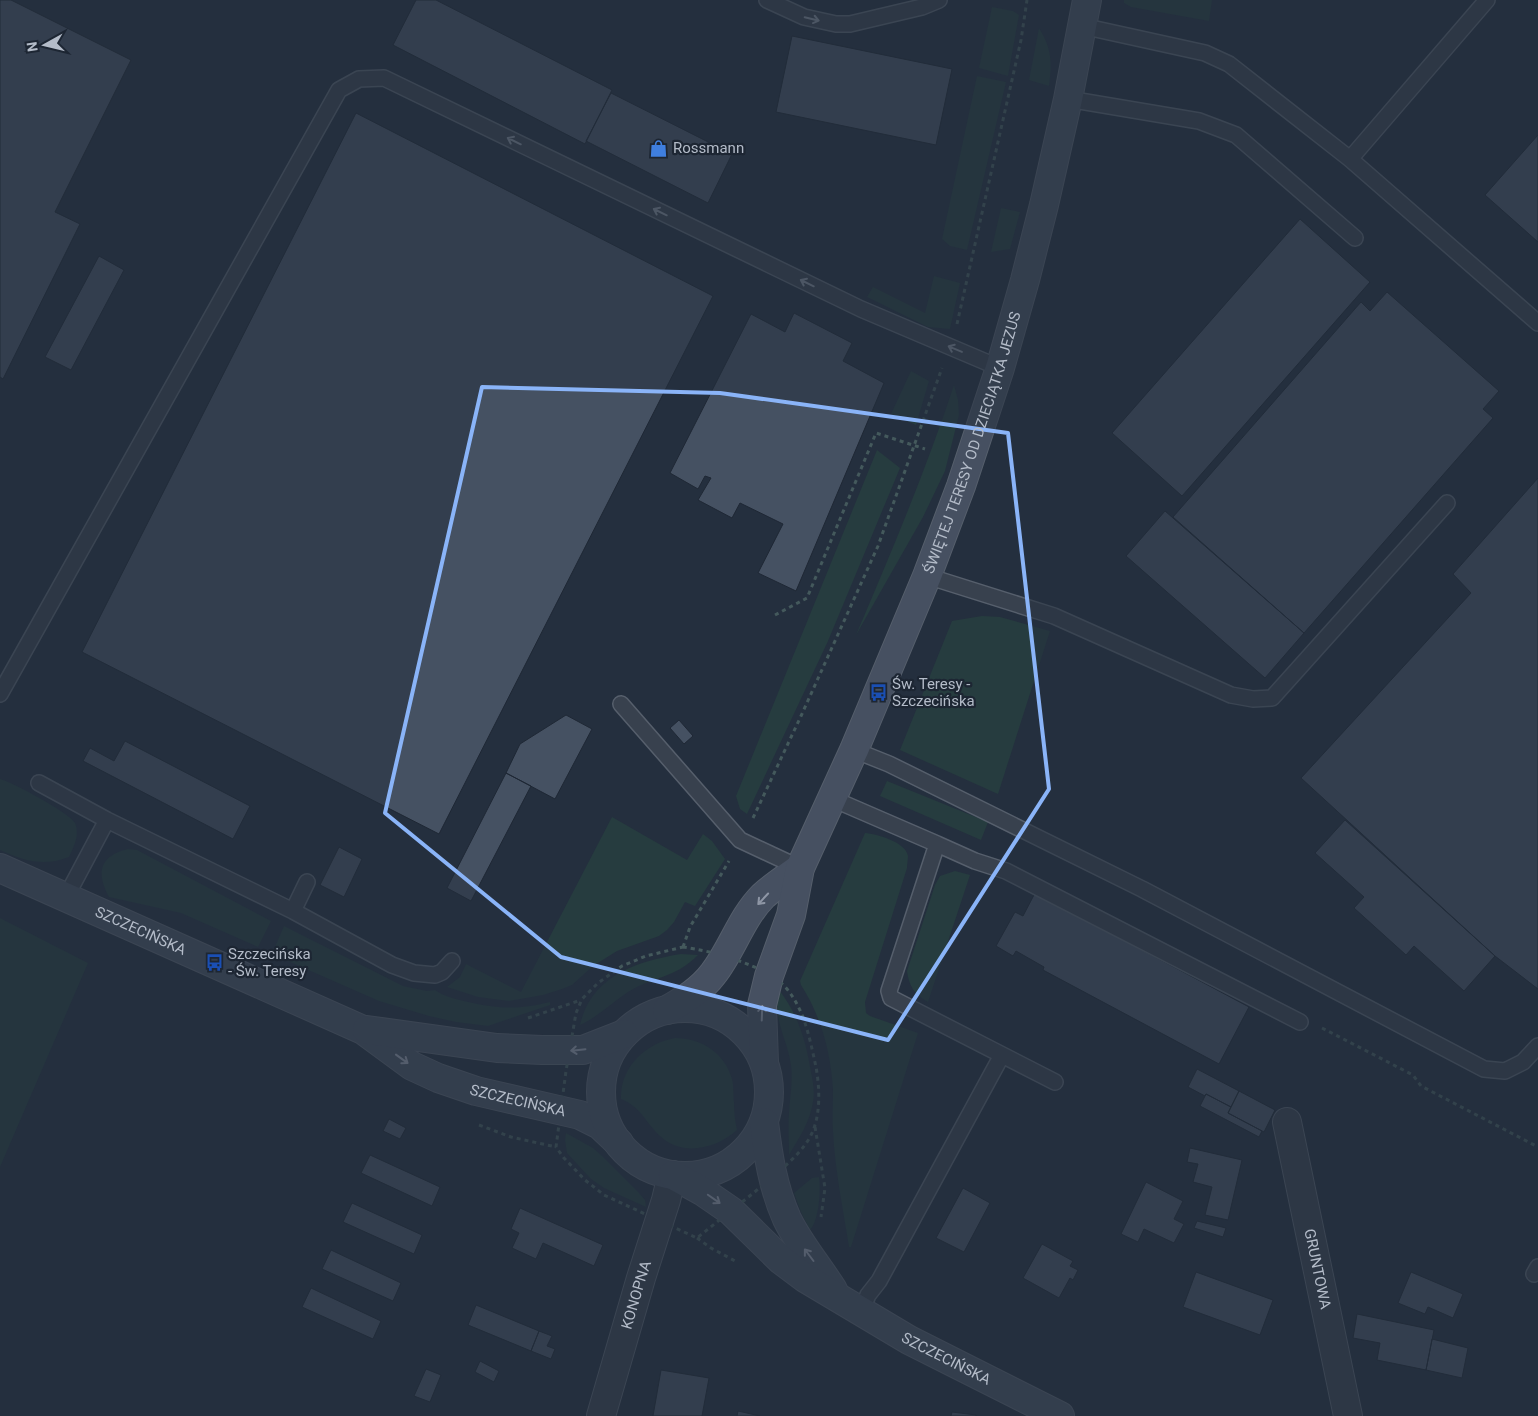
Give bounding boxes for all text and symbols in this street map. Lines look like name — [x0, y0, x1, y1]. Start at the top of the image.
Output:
one-way arrow — [803, 15, 819, 24]
north arrow — [20, 20, 70, 70]
text: N — [24, 41, 41, 53]
one-way arrow — [507, 136, 522, 145]
shop icon: Rossmann — [649, 138, 669, 158]
place label: Rossmann — [673, 139, 744, 157]
one-way arrow — [653, 207, 668, 217]
one-way arrow — [800, 277, 815, 287]
street label: ŚWIĘTEJ TERESY OD DZIECIĄTKA JEZUS — [920, 309, 1025, 576]
one-way arrow — [948, 343, 963, 353]
place label: Św. Teresy - Szczecińska — [892, 675, 975, 710]
bus stop icon: Św. Teresy - Szczecińska — [868, 683, 888, 703]
one-way arrow — [757, 892, 768, 905]
street label: SZCZECIŃSKA — [92, 903, 189, 959]
place label: Szczecińska - Św. Teresy — [228, 945, 311, 980]
bus stop icon: Szczecińska - Św. Teresy — [204, 953, 224, 973]
one-way arrow — [757, 1006, 767, 1022]
one-way arrow — [570, 1045, 586, 1055]
one-way arrow — [395, 1054, 409, 1064]
street label: SZCZECIŃSKA — [467, 1081, 568, 1120]
one-way arrow — [707, 1194, 721, 1204]
street label: GRUNTOWA — [1300, 1227, 1335, 1311]
one-way arrow — [804, 1249, 815, 1262]
street label: KONOPNA — [618, 1258, 655, 1331]
street label: SZCZECIŃSKA — [898, 1329, 994, 1389]

